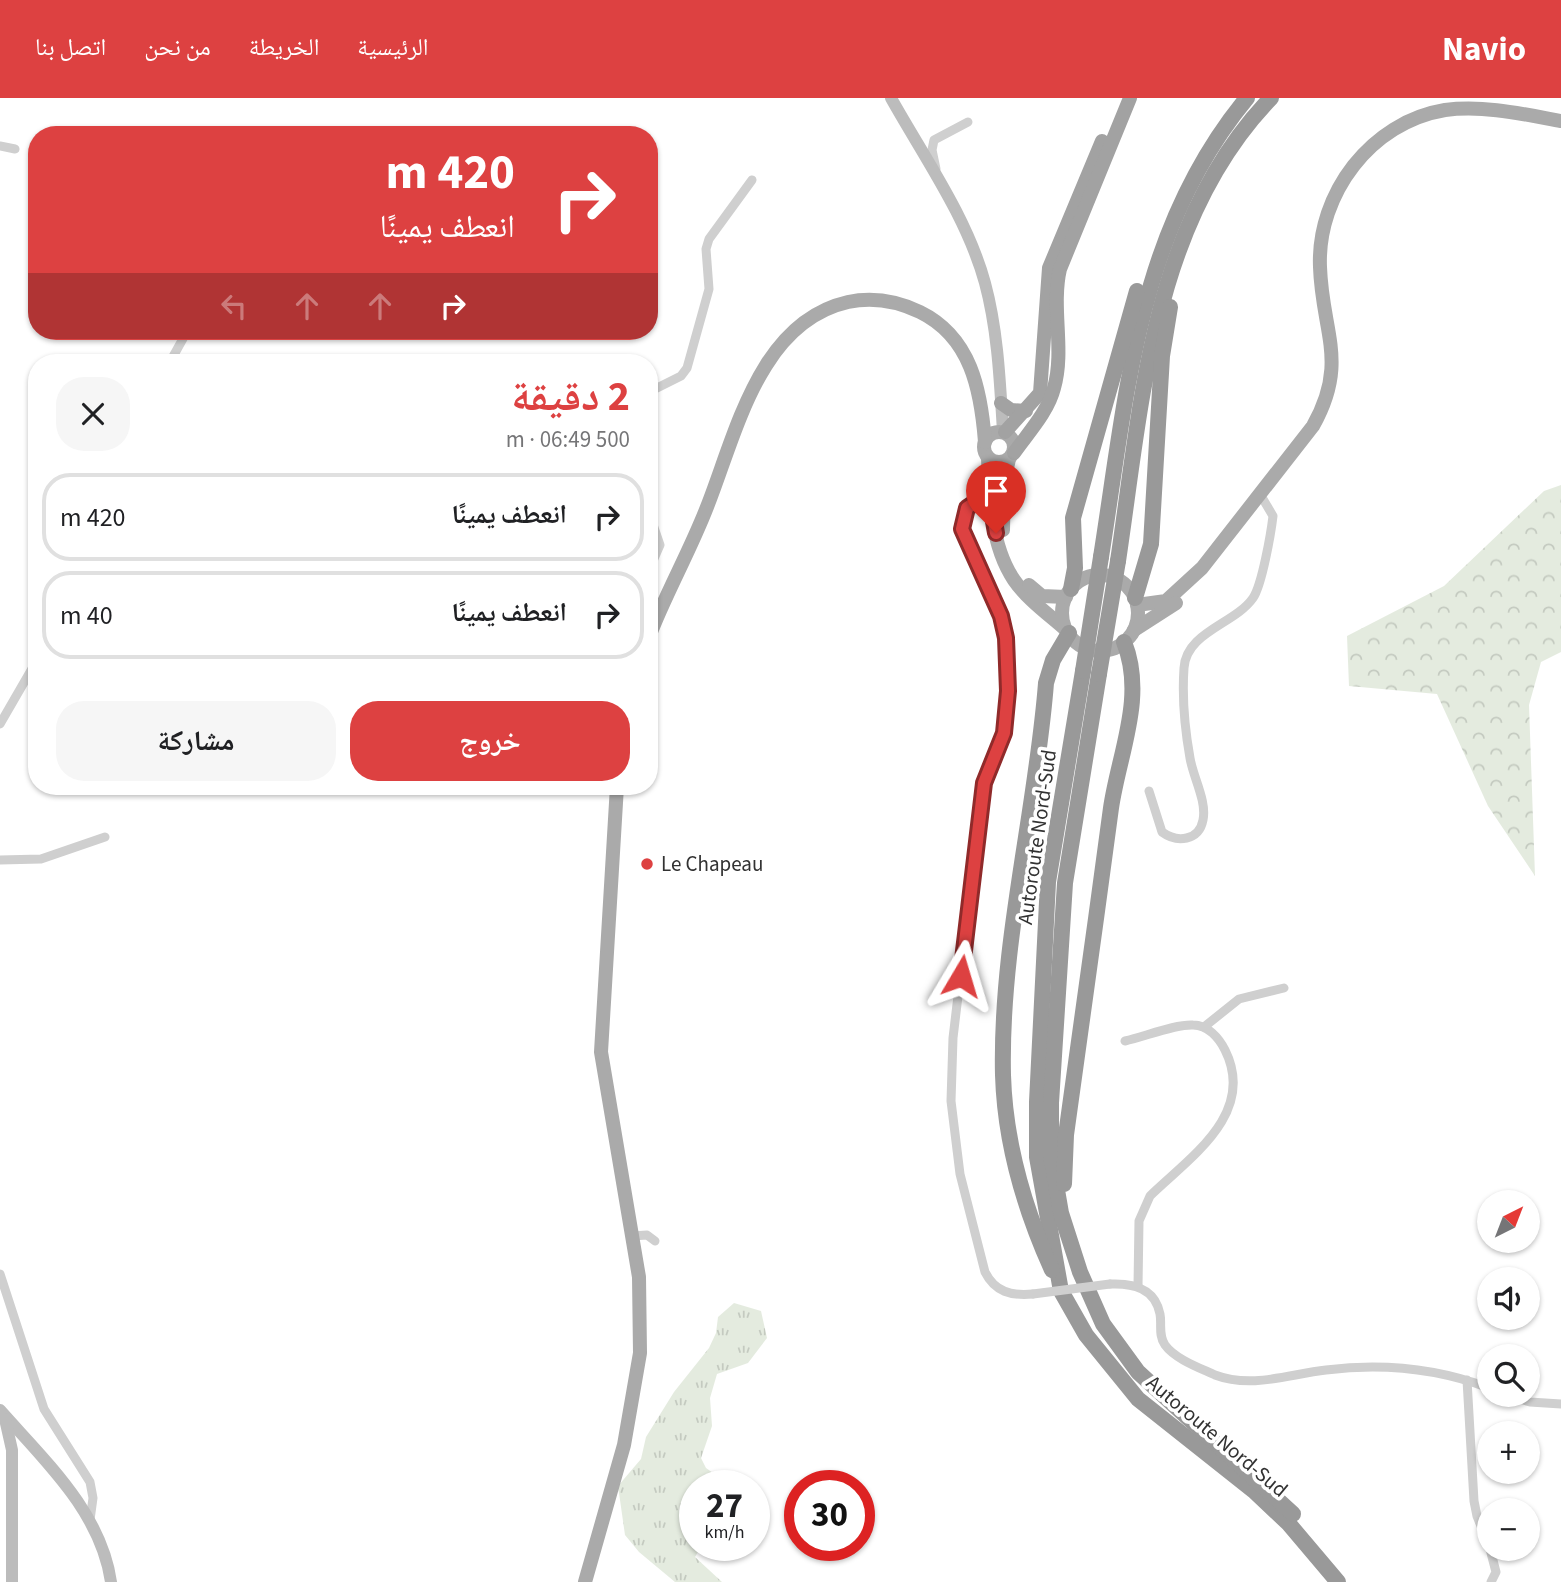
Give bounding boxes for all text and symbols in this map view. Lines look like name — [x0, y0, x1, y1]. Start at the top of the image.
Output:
text: Navio — [1442, 26, 1526, 73]
text: اتصل بنا — [35, 30, 106, 65]
text: من نحن — [144, 30, 211, 65]
text: الخريطة — [249, 30, 319, 65]
text: الرئيسية — [357, 30, 429, 65]
text: 420 m — [386, 138, 515, 208]
icon: right — [539, 154, 630, 245]
text: انعطف يمينًا — [380, 204, 515, 250]
icon: left — [215, 287, 253, 325]
icon: ahead — [288, 287, 326, 325]
icon: ahead — [361, 287, 399, 325]
icon: right — [434, 287, 472, 325]
text: 2 دقيقة — [511, 367, 630, 427]
button: close — [56, 377, 130, 451]
text: 500 m · 06:49 — [506, 423, 630, 456]
pin — [966, 461, 1026, 533]
icon: arrive — [977, 472, 1015, 510]
text: انعطف يمينًا — [452, 496, 567, 533]
icon: right — [588, 498, 626, 536]
text: 420 m — [60, 499, 126, 536]
text: انعطف يمينًا — [452, 594, 567, 631]
icon: right — [588, 596, 626, 634]
text: 40 m — [60, 597, 113, 634]
button: مشاركة — [56, 701, 336, 781]
button: خروج — [350, 701, 630, 781]
street label: Autoroute Nord-Sud — [1010, 748, 1064, 926]
place label: Le Chapeau — [661, 849, 763, 879]
marker: Le Chapeau — [639, 856, 655, 872]
position arrow — [924, 939, 998, 1013]
north arrow — [1477, 1190, 1540, 1253]
map controls — [1477, 1190, 1540, 1561]
button: sound — [1477, 1267, 1540, 1330]
button: search — [1477, 1344, 1540, 1407]
street label: Autoroute Nord-Sud — [1140, 1368, 1294, 1504]
button: + — [1477, 1421, 1540, 1484]
speed limit sign: 30 — [784, 1470, 875, 1561]
text: 27 — [706, 1481, 743, 1531]
button: − — [1477, 1498, 1540, 1561]
text: km/h — [705, 1520, 744, 1545]

